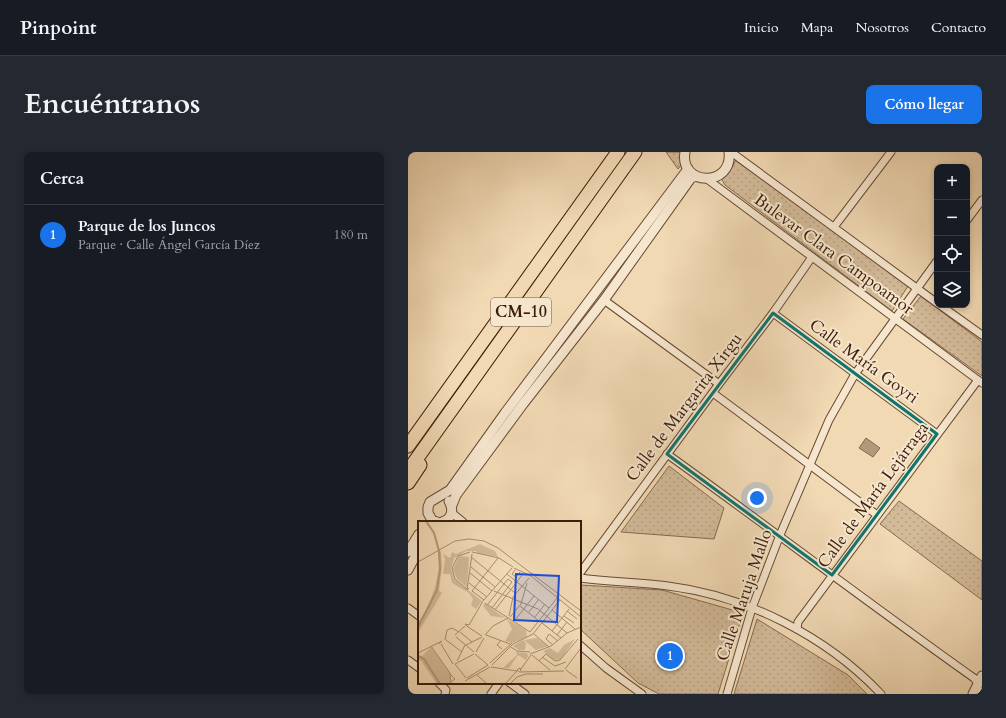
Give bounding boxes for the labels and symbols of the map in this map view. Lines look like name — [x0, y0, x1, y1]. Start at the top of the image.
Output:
street label: Bulevar Clara Campoamor — [749, 188, 919, 320]
road number: CM-10 — [491, 298, 551, 326]
street label: Calle María Goyri — [805, 313, 924, 409]
street label: Calle de Margarita Xirgu — [620, 328, 748, 486]
street label: Calle de María Lejárraga — [812, 417, 934, 573]
your location — [747, 488, 767, 508]
inset map — [418, 521, 581, 684]
street label: Calle Maruja Mallo — [711, 526, 777, 664]
pin: 1 — [657, 641, 683, 671]

